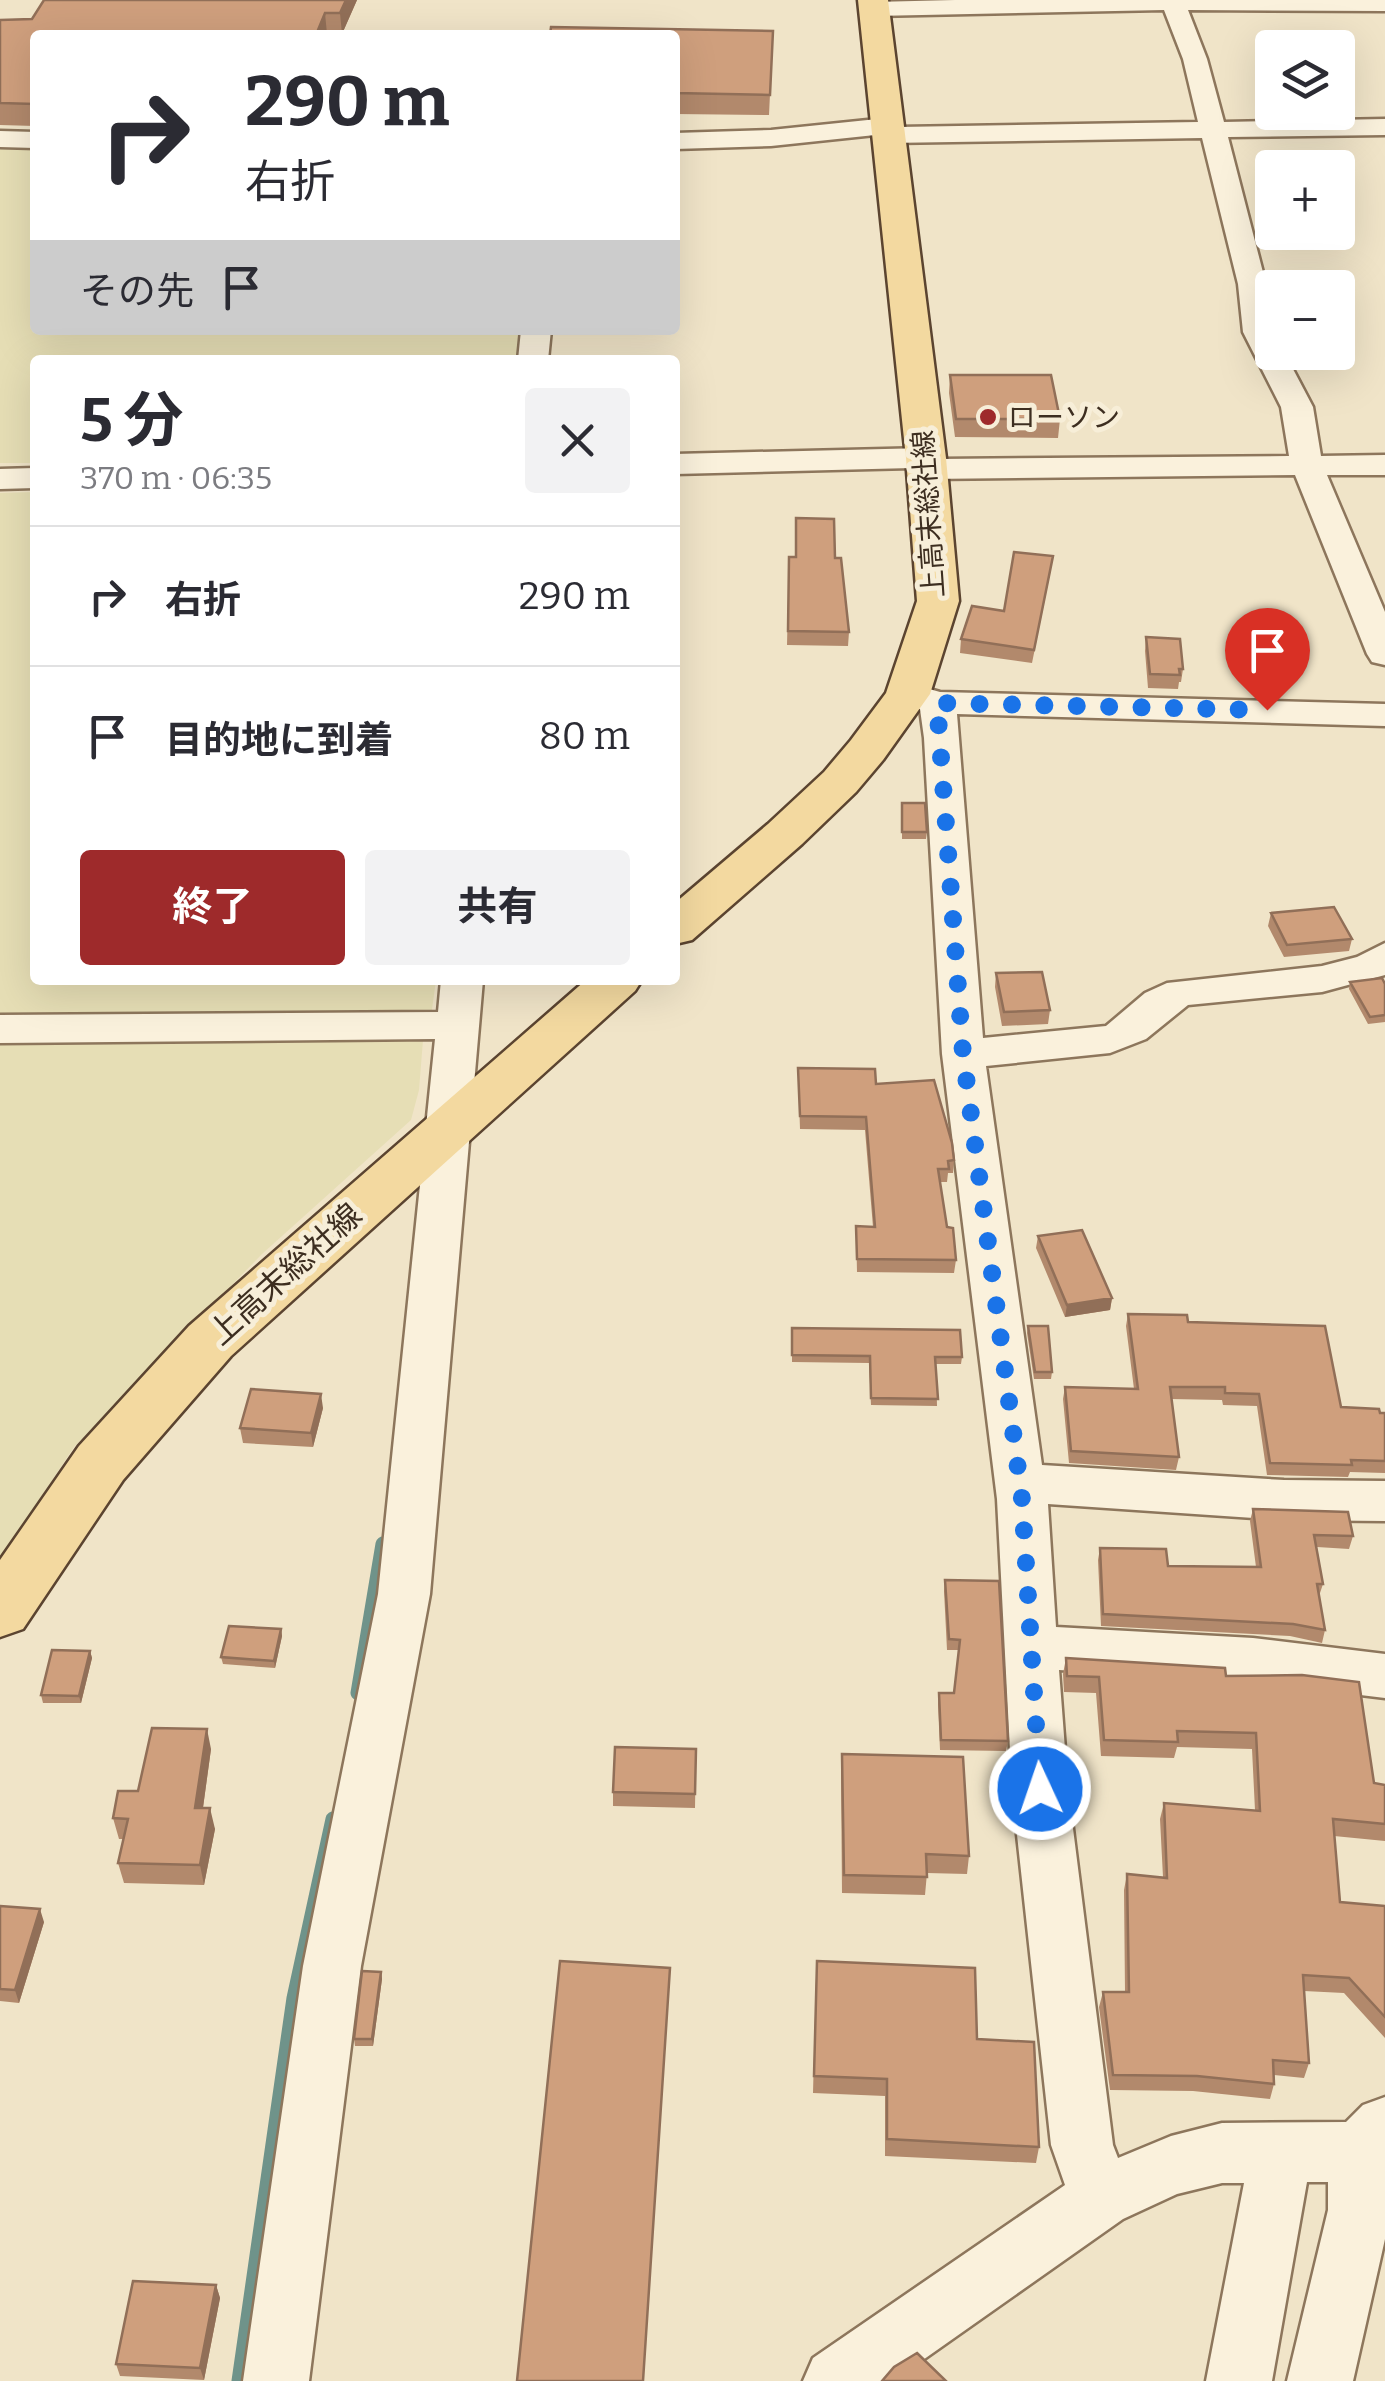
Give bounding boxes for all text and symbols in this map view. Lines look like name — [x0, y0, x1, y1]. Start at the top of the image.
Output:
map controls — [1255, 30, 1355, 370]
button: layers — [1255, 30, 1355, 130]
text: 290 m — [245, 60, 450, 144]
icon: right — [80, 70, 210, 200]
button: + — [1255, 150, 1355, 250]
text: 右折 — [245, 155, 335, 209]
icon: arrive — [214, 260, 269, 315]
text: その先 — [80, 268, 194, 314]
button: − — [1255, 270, 1355, 370]
text: 5 分 — [80, 385, 184, 457]
button: close — [525, 388, 630, 493]
place label: ローソン — [1008, 401, 1120, 434]
marker: ローソン — [977, 406, 999, 428]
street label: 上高末総社線 — [906, 429, 951, 599]
text: 370 m · 06:35 — [80, 459, 272, 497]
icon: right — [80, 569, 135, 624]
text: 290 m — [519, 573, 630, 619]
text: 右折 — [165, 577, 241, 623]
pin — [1225, 608, 1310, 711]
icon: arrive — [1240, 623, 1295, 678]
icon: arrive — [80, 709, 135, 764]
text: 80 m — [539, 713, 630, 759]
text: 目的地に到着 — [165, 717, 393, 763]
button: 終了 — [80, 850, 345, 965]
button: 共有 — [365, 850, 630, 965]
street label: 上高末総社線 — [201, 1196, 369, 1352]
position arrow — [988, 1737, 1092, 1841]

